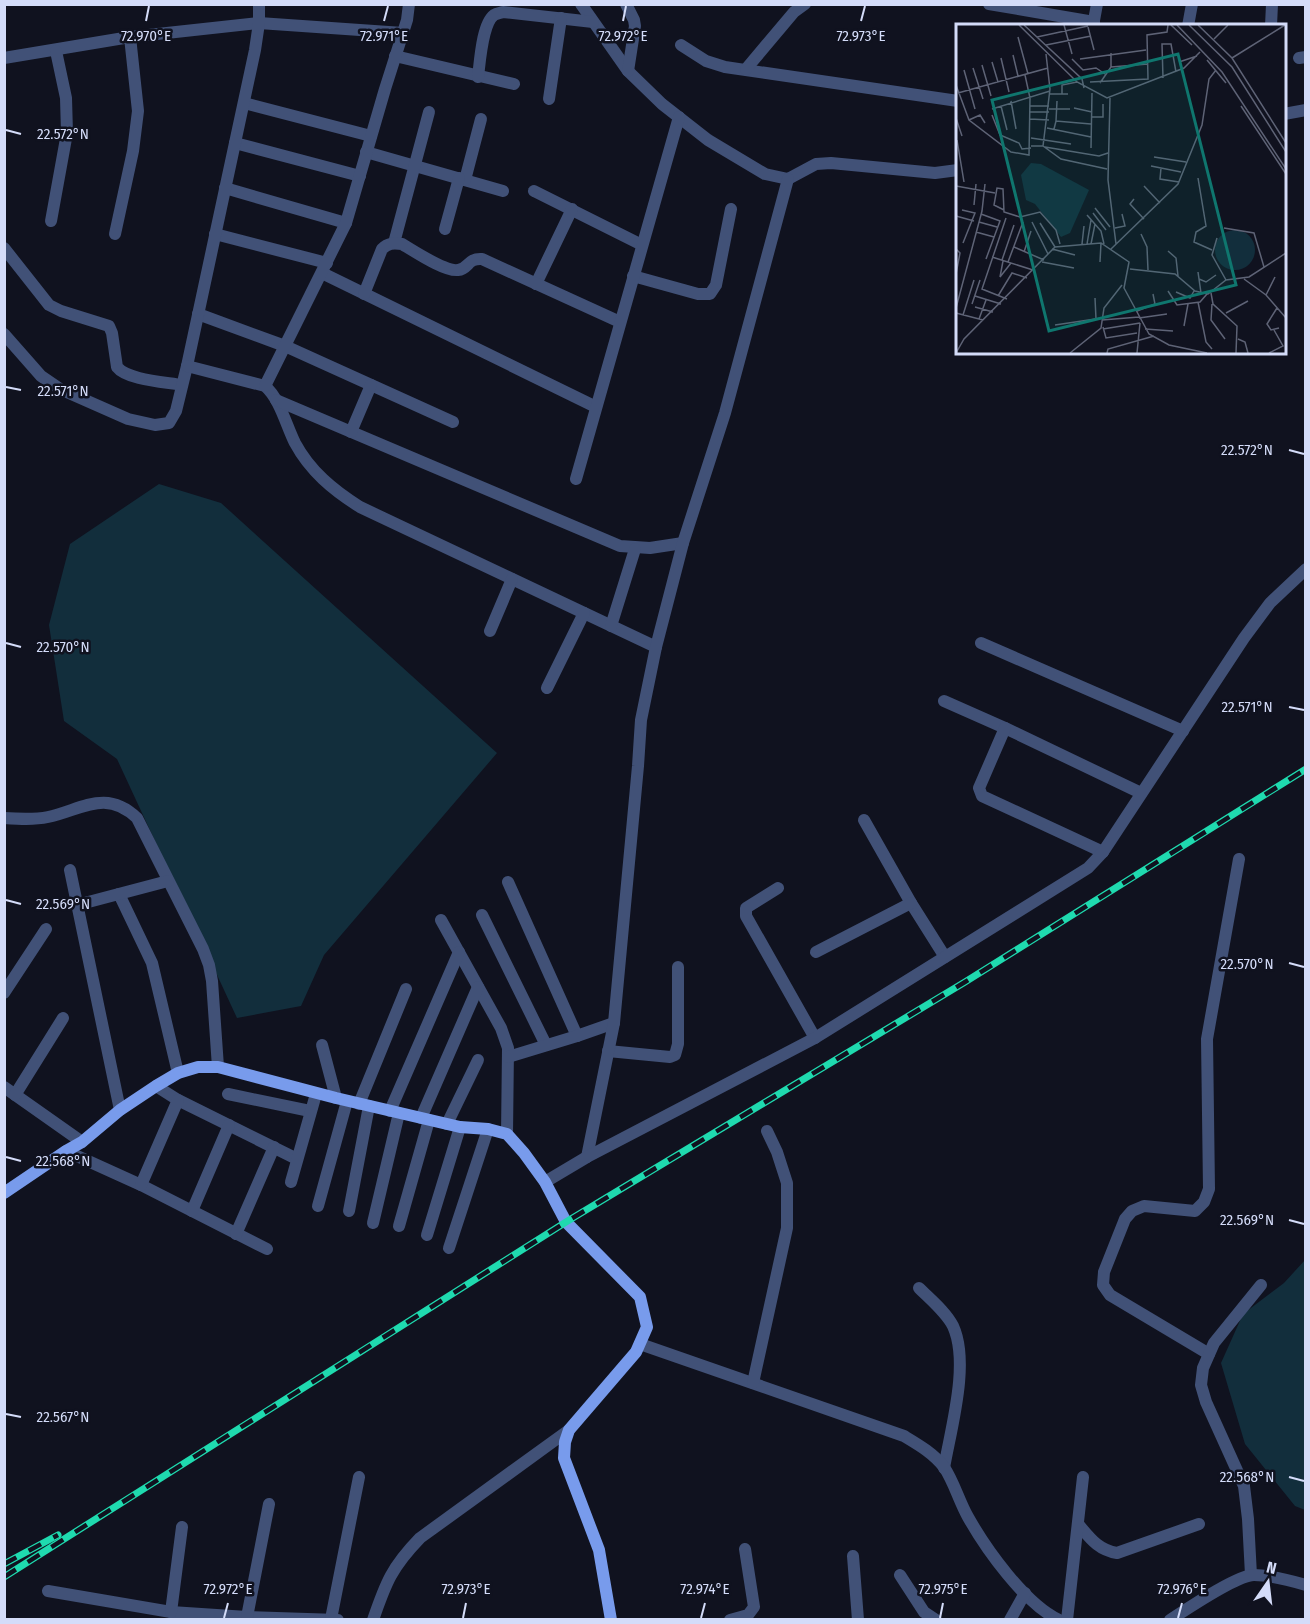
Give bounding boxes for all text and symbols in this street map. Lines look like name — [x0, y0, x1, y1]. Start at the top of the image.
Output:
inset map — [956, 24, 1286, 354]
text: 72.970°E — [121, 27, 171, 45]
text: 72.971°E — [360, 27, 408, 45]
text: 72.972°E — [598, 27, 648, 45]
text: 72.973°E — [836, 27, 886, 45]
text: 22.572°N — [37, 125, 89, 143]
text: 22.571°N — [37, 382, 89, 400]
text: 22.572°N — [1221, 441, 1273, 459]
text: 22.570°N — [37, 638, 90, 656]
text: 22.571°N — [1221, 698, 1273, 716]
text: 22.569°N — [36, 895, 90, 913]
text: 22.570°N — [1221, 955, 1274, 973]
text: 22.568°N — [36, 1152, 90, 1170]
text: 22.569°N — [1220, 1211, 1274, 1229]
text: 22.567°N — [37, 1408, 89, 1426]
text: 22.568°N — [1220, 1468, 1274, 1486]
north arrow — [1238, 1552, 1298, 1612]
text: N — [1265, 1558, 1278, 1578]
text: 72.972°E — [203, 1580, 253, 1598]
text: 72.973°E — [441, 1580, 491, 1598]
text: 72.974°E — [680, 1580, 730, 1598]
text: 72.975°E — [918, 1580, 968, 1598]
text: 72.976°E — [1157, 1580, 1207, 1598]

